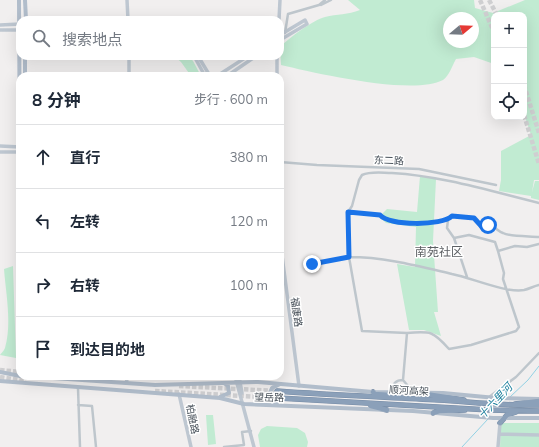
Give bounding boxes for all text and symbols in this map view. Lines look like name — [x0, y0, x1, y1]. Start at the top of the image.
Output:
north arrow — [443, 12, 479, 48]
map controls — [491, 12, 527, 120]
button: + — [491, 12, 527, 48]
search box — [16, 16, 284, 60]
icon: search — [30, 27, 52, 49]
text: 搜索地点 — [62, 30, 122, 49]
button: − — [491, 48, 527, 84]
button: locate — [491, 84, 527, 120]
text: 8 分钟 — [32, 89, 81, 110]
text: 步行 · 600 m — [194, 91, 268, 107]
icon: ahead — [32, 146, 54, 168]
text: 直行 — [70, 148, 100, 167]
text: 380 m — [230, 149, 268, 165]
street label: 东二路 — [374, 153, 404, 168]
icon: left — [32, 210, 54, 232]
text: 左转 — [70, 212, 100, 231]
text: 120 m — [230, 213, 268, 229]
route start — [479, 216, 497, 234]
district label: 南苑社区 — [415, 244, 463, 259]
route end — [303, 255, 321, 273]
icon: right — [32, 274, 54, 296]
text: 右转 — [70, 276, 100, 295]
text: 100 m — [230, 277, 268, 293]
street label: 福康路 — [288, 296, 305, 328]
icon: arrive — [32, 338, 54, 360]
text: 到达目的地 — [70, 340, 145, 359]
water label: 十六里河 — [475, 379, 516, 422]
street label: 顺河高架 — [389, 383, 429, 398]
street label: 望岳路 — [254, 391, 284, 404]
street label: 柏融路 — [183, 403, 202, 435]

